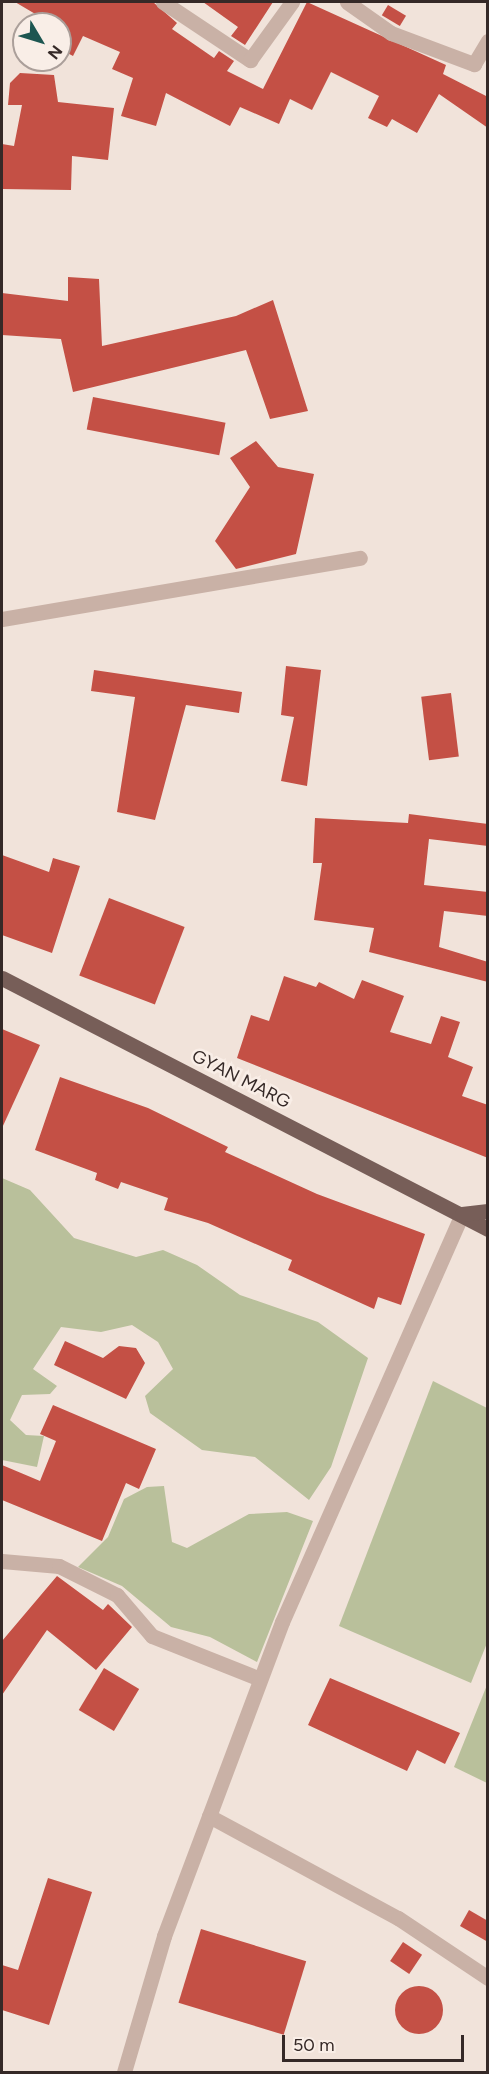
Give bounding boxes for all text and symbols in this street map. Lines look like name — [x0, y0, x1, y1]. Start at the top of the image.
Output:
north arrow — [12, 12, 72, 72]
text: N — [44, 41, 66, 63]
street label: GYAN MARG — [188, 1045, 294, 1113]
scale bar — [285, 2023, 466, 2061]
text: 50 m — [293, 2034, 335, 2056]

